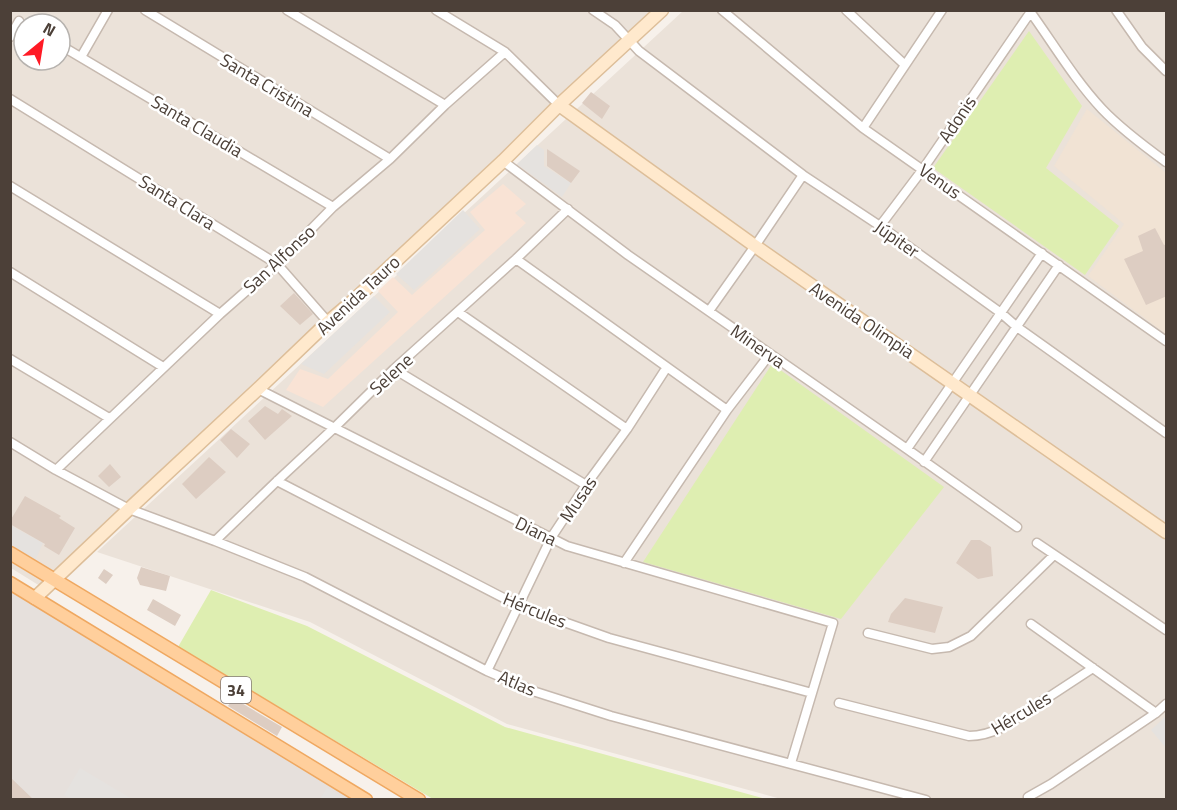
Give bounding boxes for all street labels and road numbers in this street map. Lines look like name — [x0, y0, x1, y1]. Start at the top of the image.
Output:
street label: Santa Cristina — [215, 46, 319, 124]
street label: Santa Claudia — [146, 88, 248, 164]
street label: Adonis — [931, 90, 983, 148]
street label: Venus — [913, 157, 967, 205]
street label: Santa Clara — [133, 168, 221, 236]
street label: Júpiter — [869, 214, 925, 264]
street label: San Alfonso — [237, 218, 321, 300]
street label: Avenida Tauro — [310, 249, 406, 341]
street label: Avenida Olimpia — [804, 275, 920, 365]
street label: Minerva — [725, 317, 791, 375]
street label: Selene — [363, 347, 419, 401]
street label: Musas — [553, 471, 603, 527]
street label: Diana — [511, 509, 561, 553]
street label: Hércules — [499, 585, 571, 635]
street label: Atlas — [494, 663, 540, 703]
road number: 34 — [221, 677, 251, 703]
street label: Hércules — [986, 684, 1056, 742]

